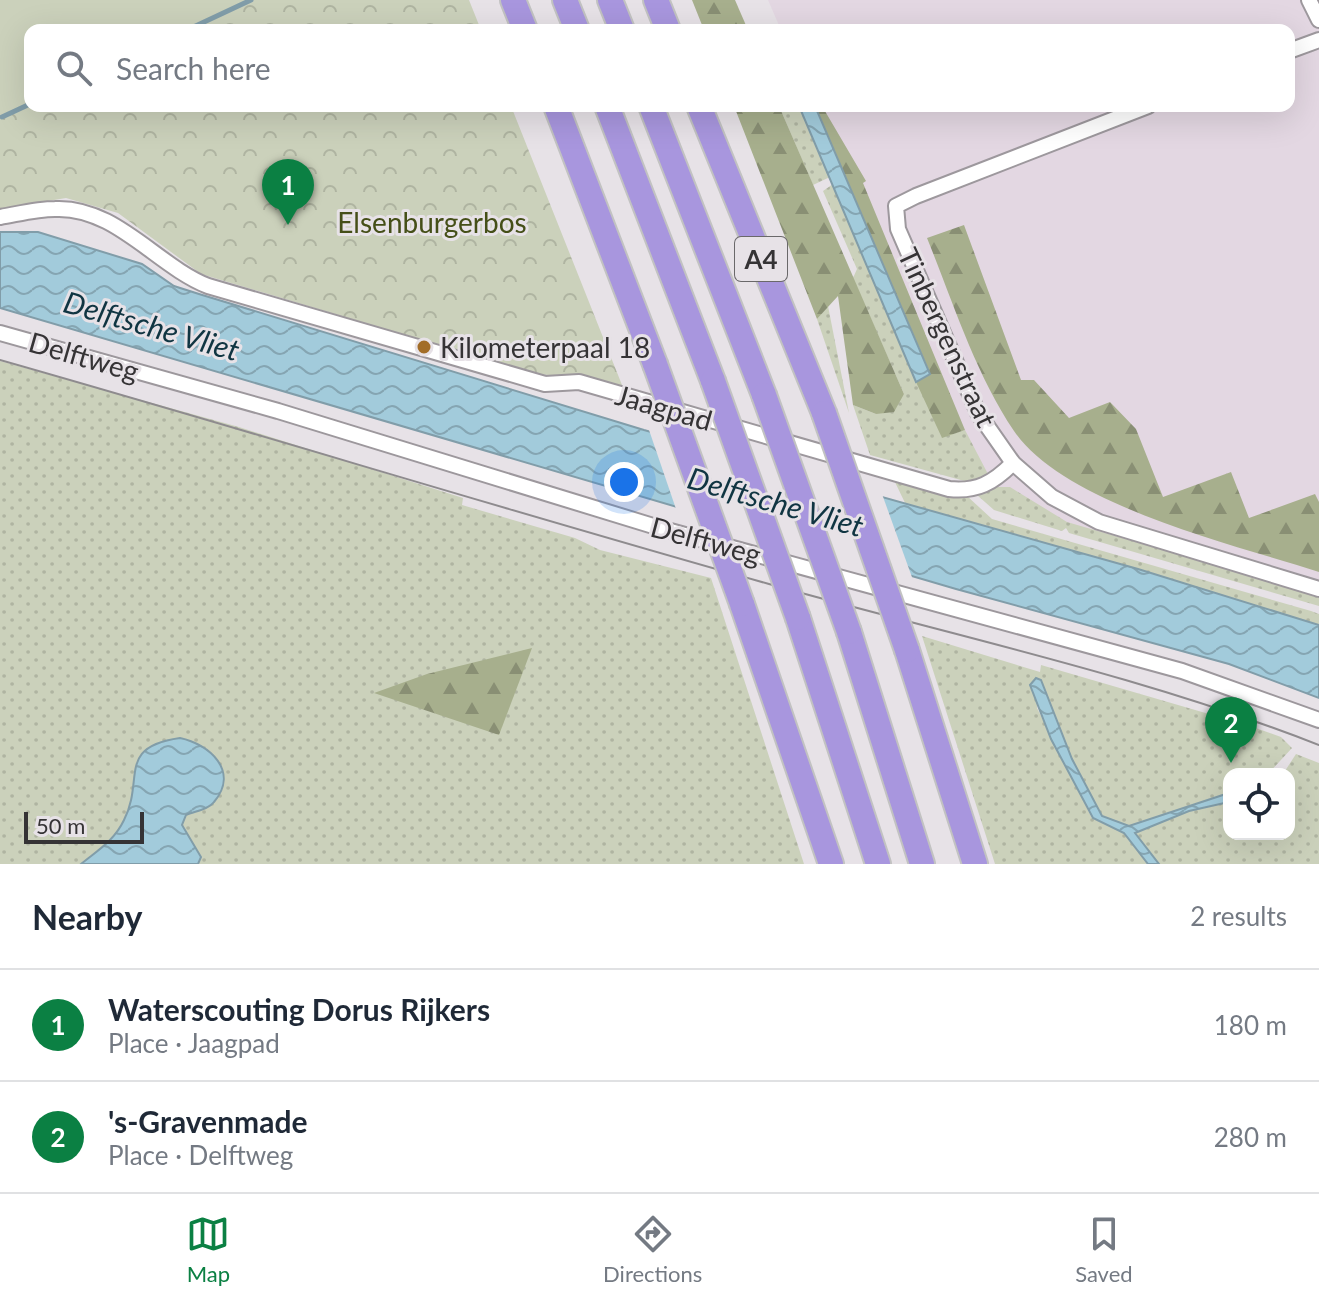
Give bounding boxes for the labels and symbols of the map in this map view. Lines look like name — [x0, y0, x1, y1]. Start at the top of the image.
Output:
pin: 1 — [262, 159, 314, 225]
park label: Elsenburgerbos — [337, 205, 527, 239]
road number: A4 — [735, 237, 787, 281]
street label: Tinbergenstraat — [892, 242, 1004, 432]
water label: Delftsche Vliet — [60, 283, 244, 367]
street label: Delftweg — [25, 324, 143, 388]
place label: Kilometerpaal 18 — [440, 330, 650, 364]
marker: Kilometerpaal 18 — [415, 338, 433, 356]
street label: Jaagpad — [612, 377, 716, 437]
water label: Delftsche Vliet — [684, 459, 868, 543]
your location — [604, 462, 644, 502]
street label: Delftweg — [647, 509, 765, 571]
pin: 2 — [1205, 697, 1257, 763]
scale bar — [24, 808, 144, 844]

